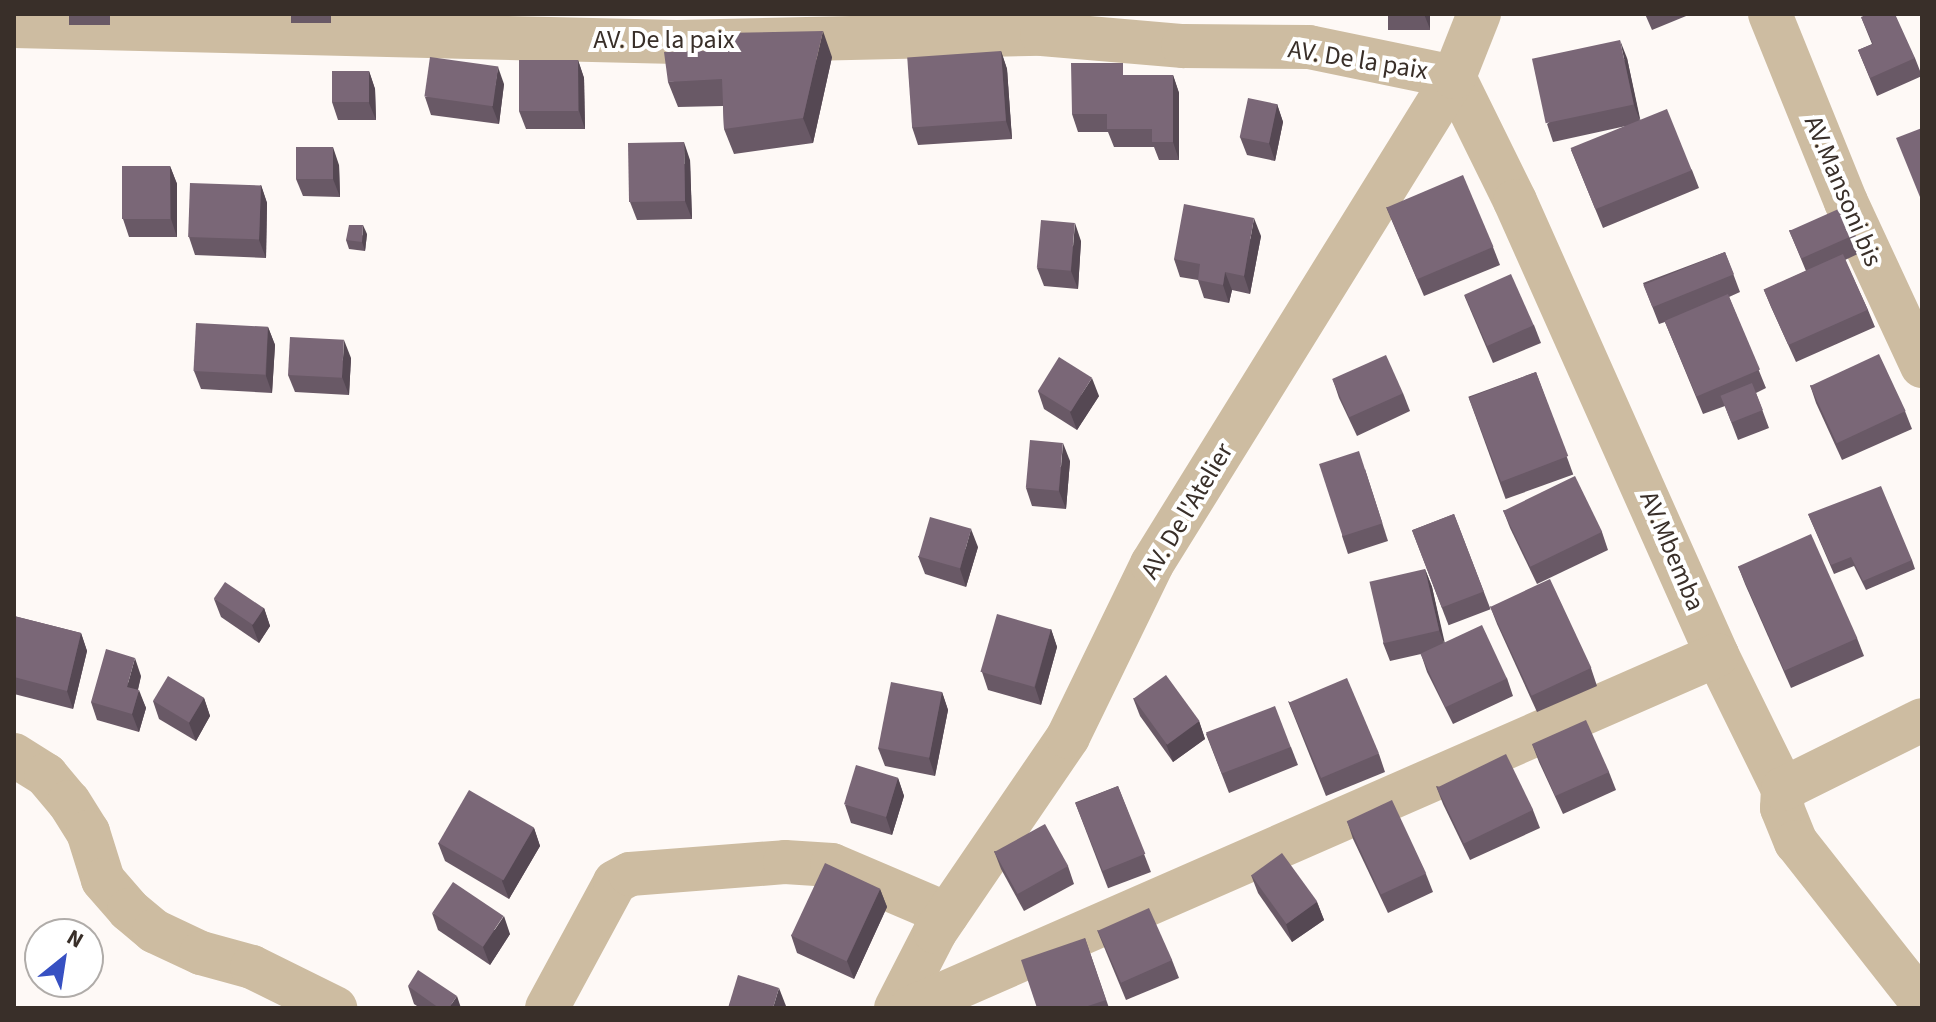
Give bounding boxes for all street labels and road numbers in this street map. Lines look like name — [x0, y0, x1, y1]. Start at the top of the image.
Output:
street label: AV. De la paix — [593, 24, 735, 56]
street label: AV. De la paix — [1286, 34, 1430, 86]
street label: AV.Mansoni bis — [1797, 111, 1889, 271]
street label: AV. De l'Atelier — [1134, 437, 1240, 585]
street label: AV.Mbemba — [1633, 487, 1711, 615]

